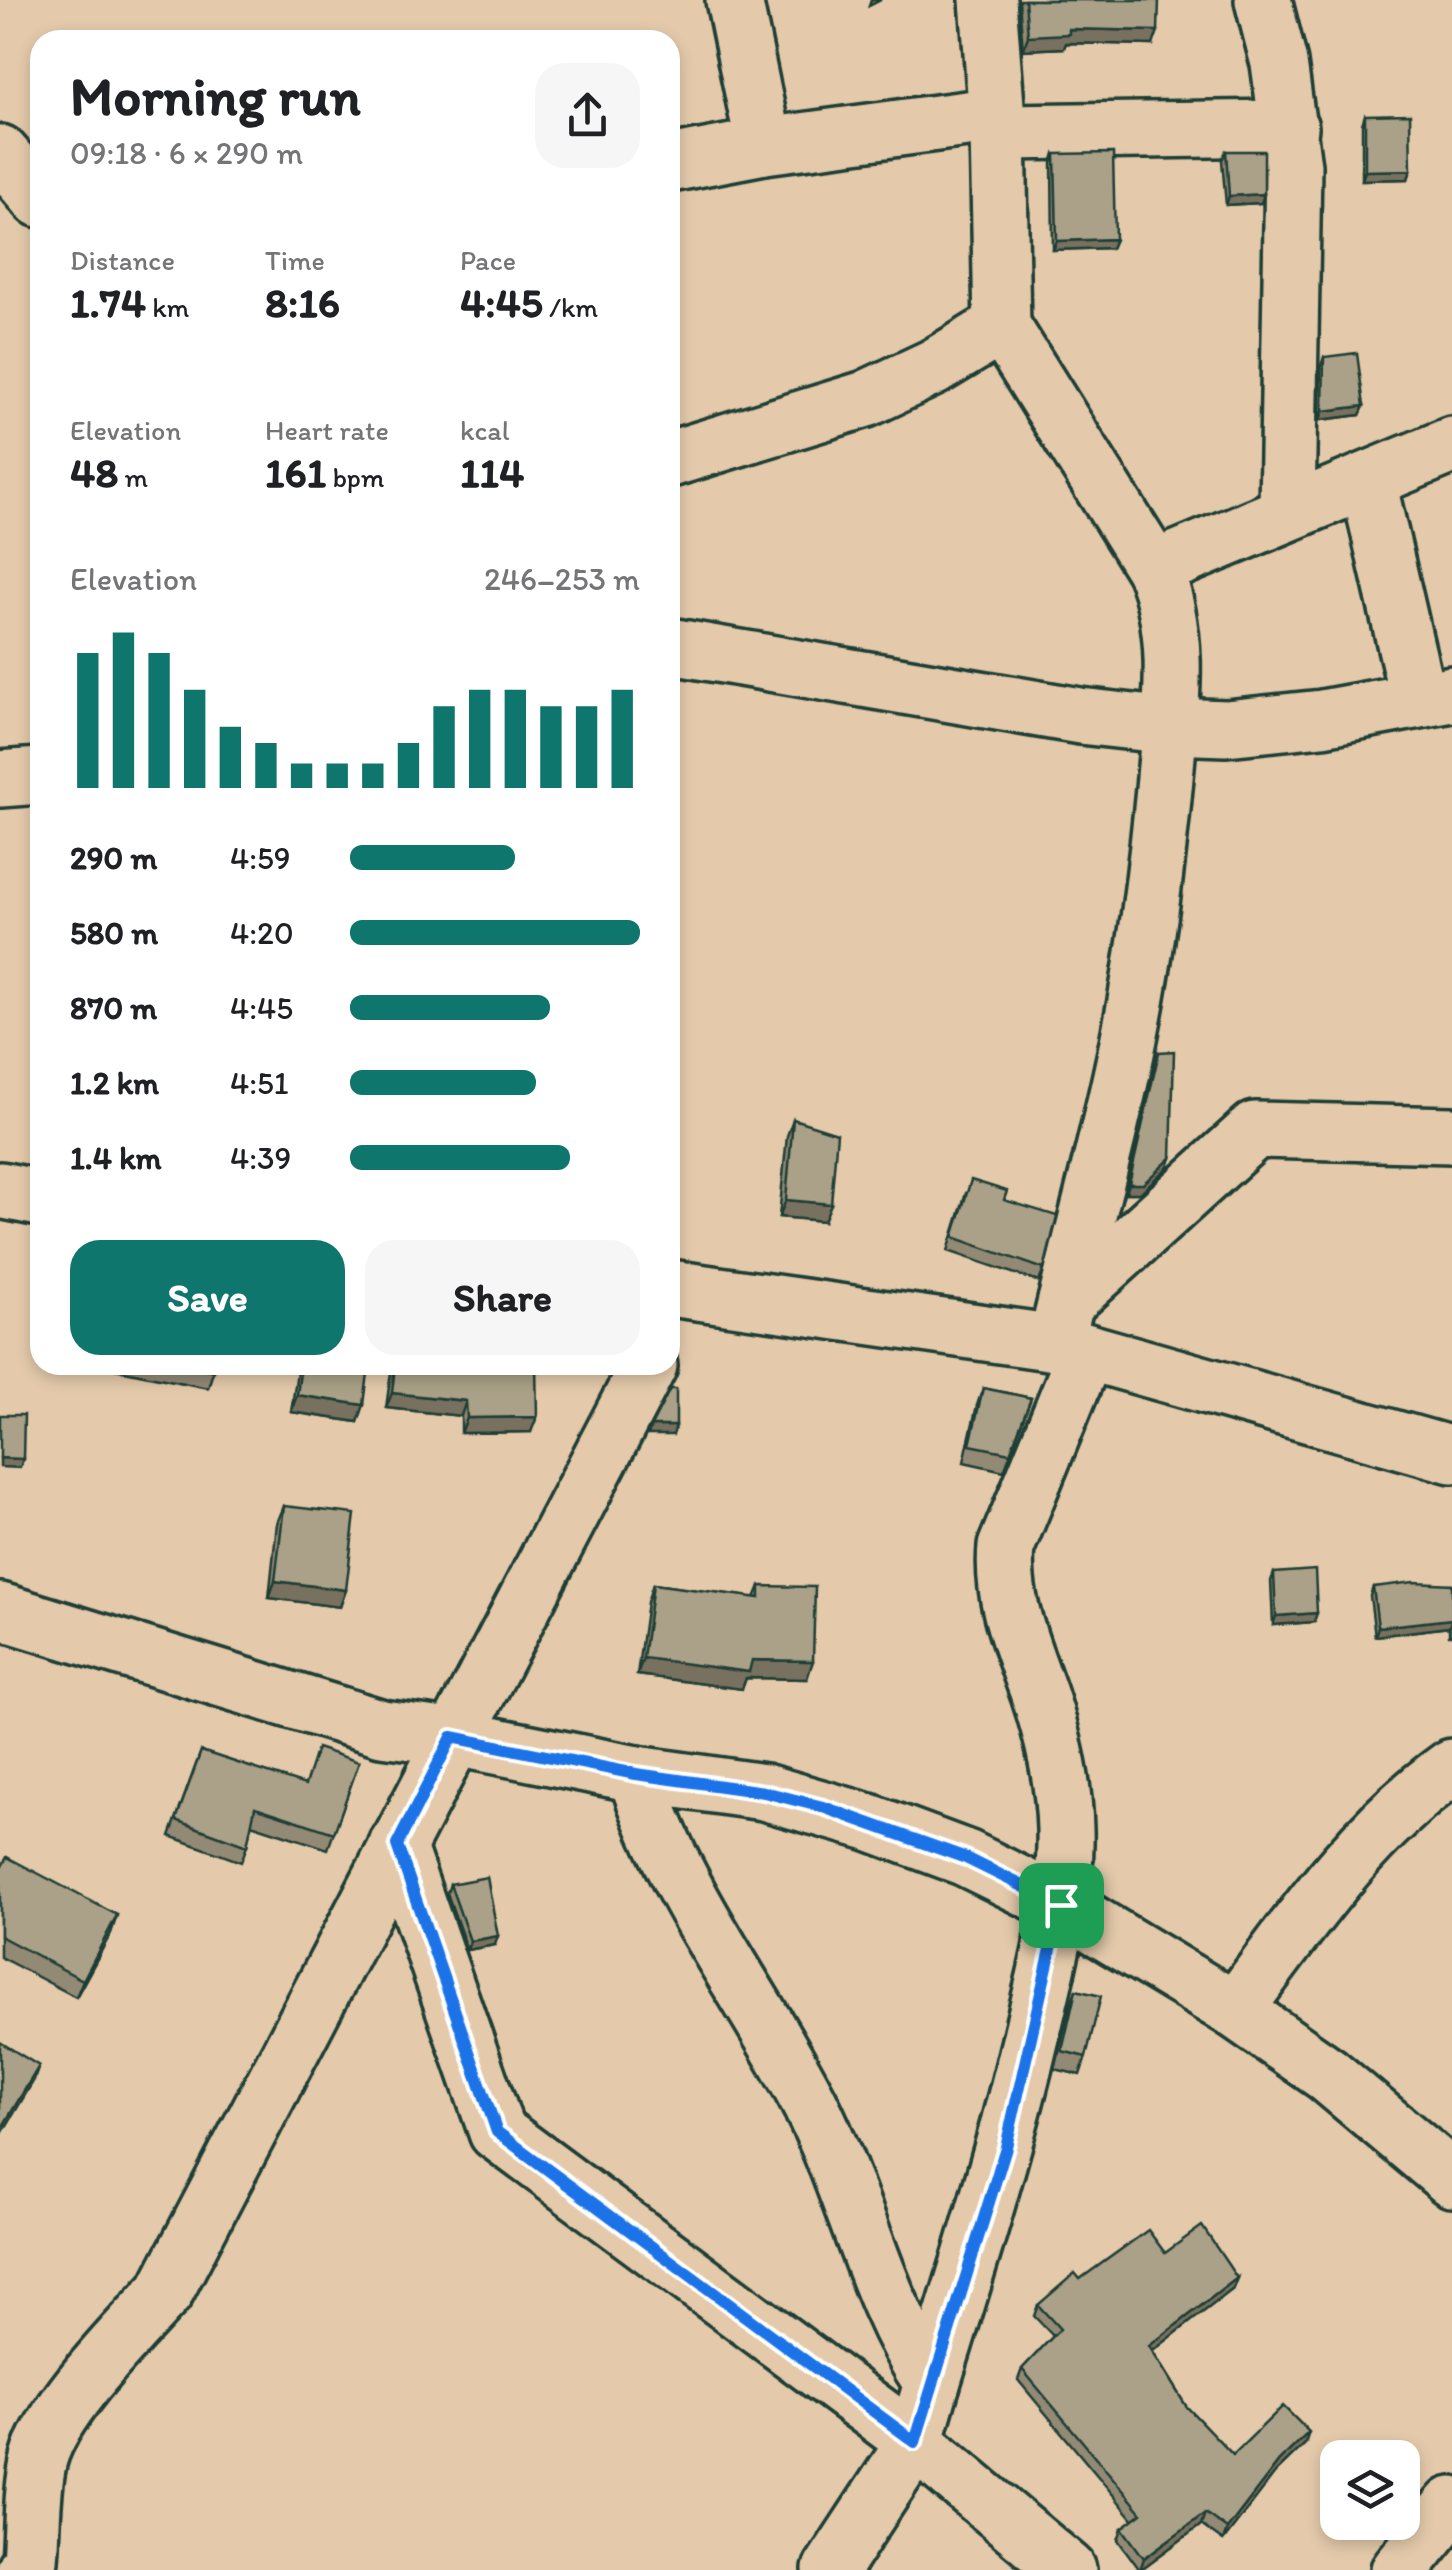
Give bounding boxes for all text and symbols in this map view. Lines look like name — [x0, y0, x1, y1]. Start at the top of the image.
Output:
text: Morning run — [70, 63, 361, 129]
button: share — [535, 63, 640, 168]
text: 09:18 · 6 × 290 m — [70, 134, 303, 172]
text: Distance — [70, 243, 175, 277]
text: Time — [265, 243, 325, 277]
text: Pace — [460, 243, 516, 277]
text: 1.74 — [70, 277, 146, 328]
text: 8:16 — [265, 277, 340, 328]
text: 4:45 — [460, 277, 543, 328]
text: km — [146, 290, 189, 324]
text: /km — [543, 290, 598, 324]
text: Elevation — [70, 413, 181, 447]
text: Heart rate — [265, 413, 389, 447]
text: kcal — [460, 413, 510, 447]
text: 48 — [70, 447, 118, 498]
text: 161 — [265, 447, 326, 498]
text: 114 — [460, 447, 524, 498]
text: m — [118, 460, 148, 494]
text: bpm — [326, 460, 384, 494]
text: Elevation — [70, 560, 197, 598]
text: 246–253 m — [484, 560, 640, 598]
text: 290 m — [70, 839, 157, 877]
text: 4:59 — [230, 839, 291, 877]
text: 580 m — [70, 914, 158, 952]
text: 4:20 — [230, 914, 294, 952]
text: 870 m — [70, 989, 157, 1027]
text: 4:45 — [230, 989, 293, 1027]
text: 1.2 km — [70, 1064, 159, 1102]
text: 4:51 — [230, 1064, 289, 1102]
text: 1.4 km — [70, 1139, 161, 1177]
text: 4:39 — [230, 1139, 291, 1177]
button: Save — [70, 1240, 345, 1355]
button: Share — [365, 1240, 640, 1355]
pin — [1019, 1863, 1104, 1948]
icon: arrive — [1034, 1878, 1089, 1933]
map controls — [1320, 2440, 1420, 2540]
button: layers — [1320, 2440, 1420, 2540]

